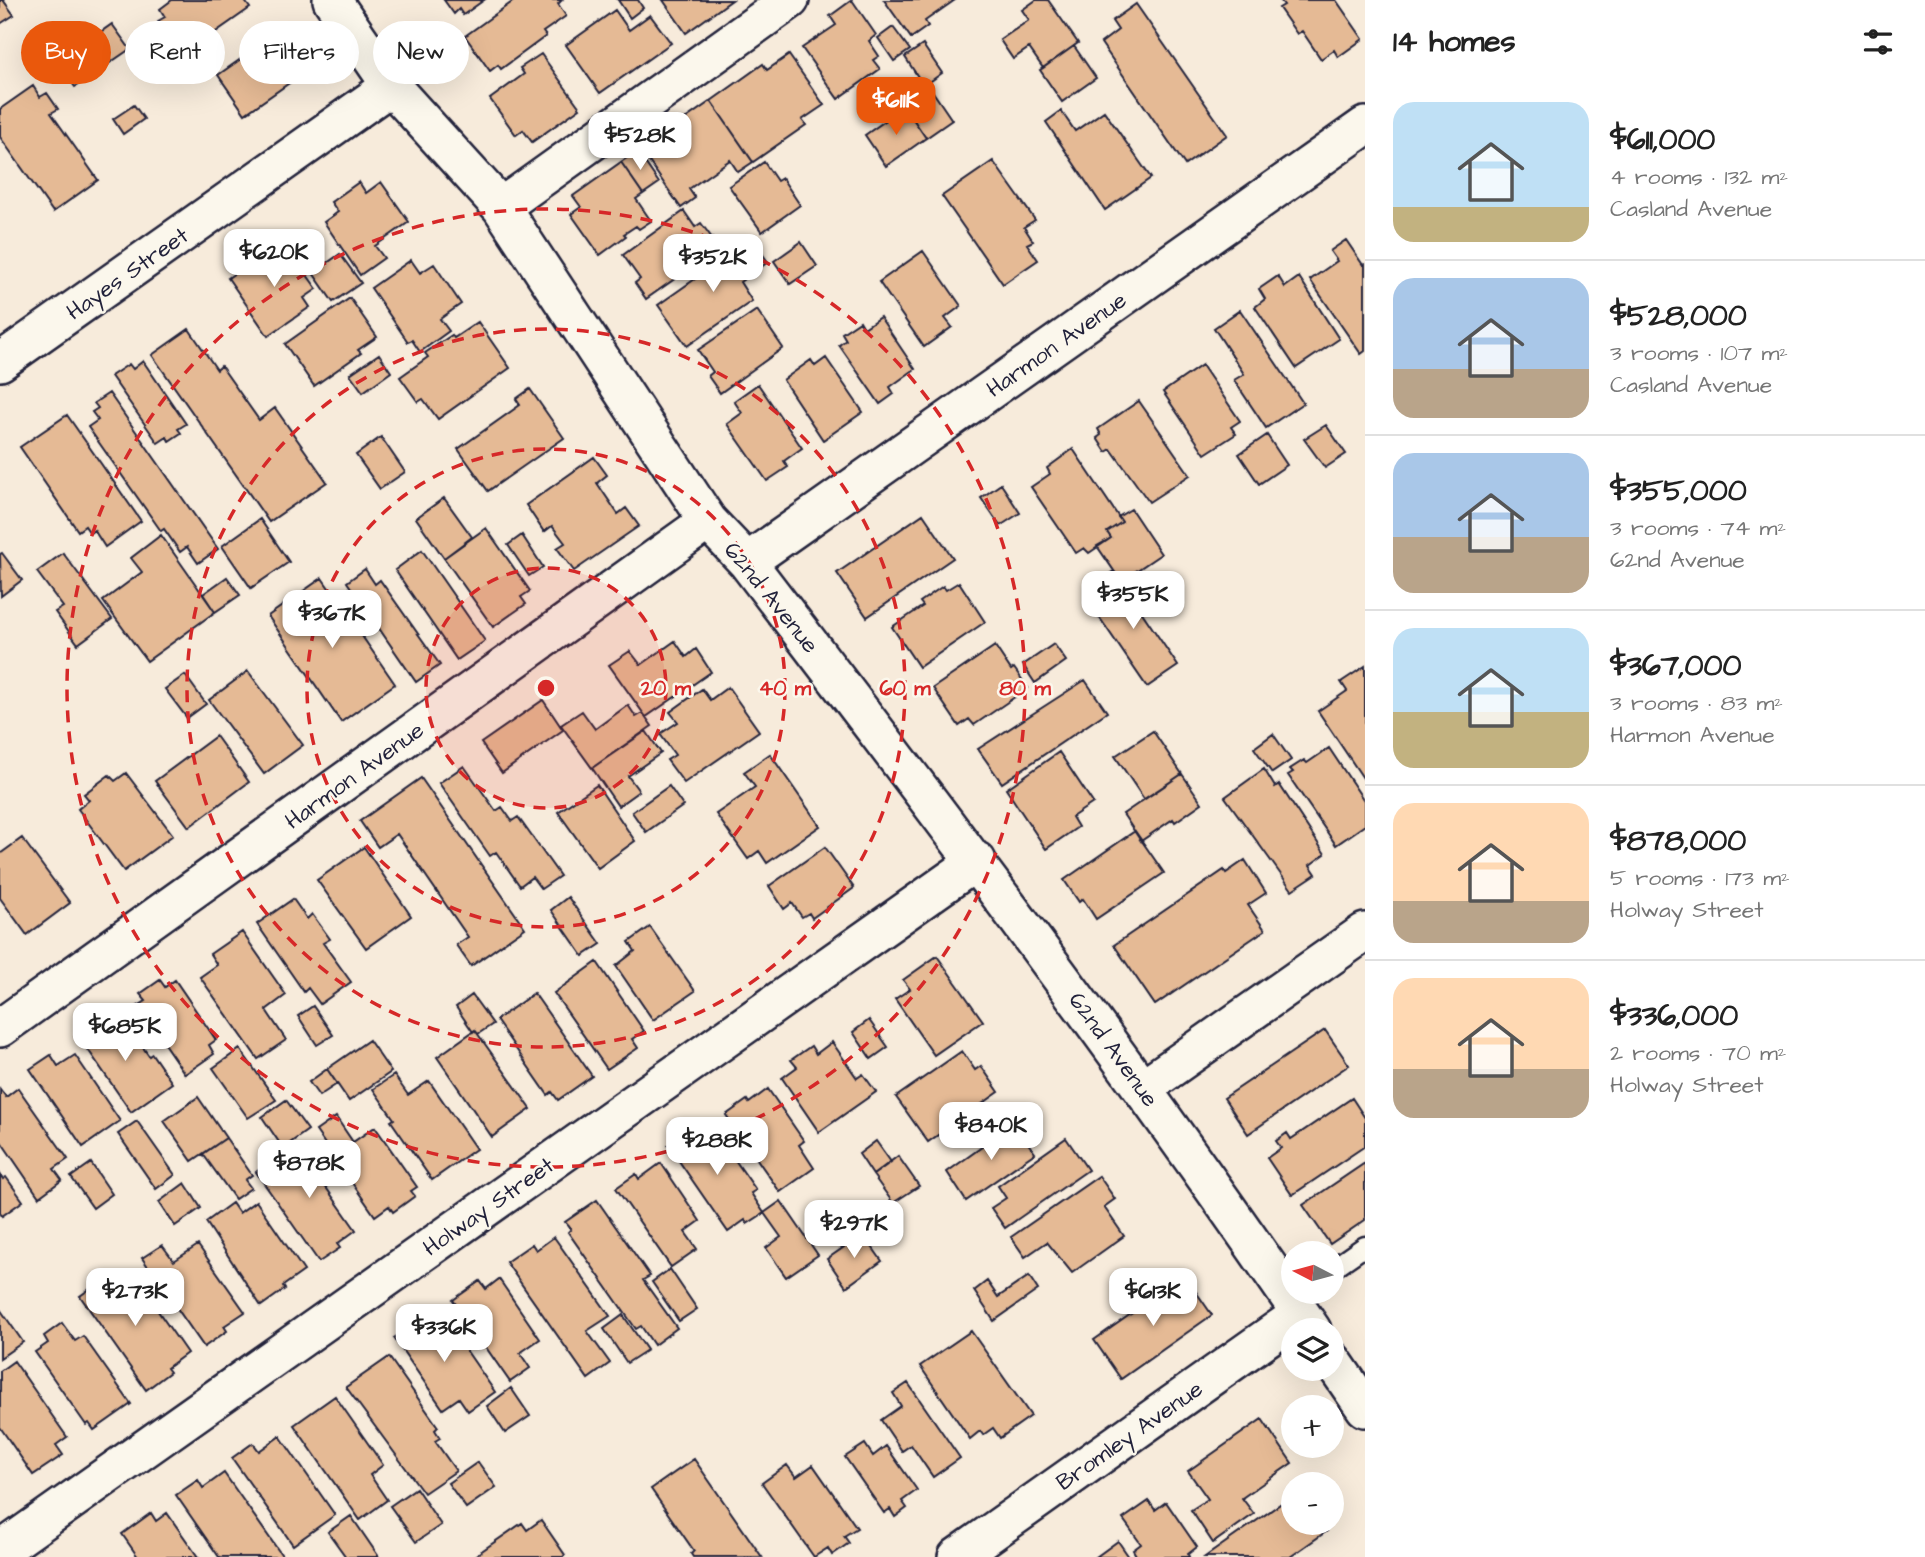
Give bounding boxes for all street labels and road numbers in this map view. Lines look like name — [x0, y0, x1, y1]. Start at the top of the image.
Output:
street label: Hayes Street — [60, 219, 196, 329]
street label: Harmon Avenue — [980, 285, 1133, 405]
street label: 62nd Avenue — [716, 535, 826, 660]
street label: Harmon Avenue — [279, 714, 431, 837]
street label: 62nd Avenue — [1061, 986, 1166, 1114]
street label: Holway Street — [416, 1149, 562, 1265]
street label: Bromley Avenue — [1050, 1373, 1210, 1499]

